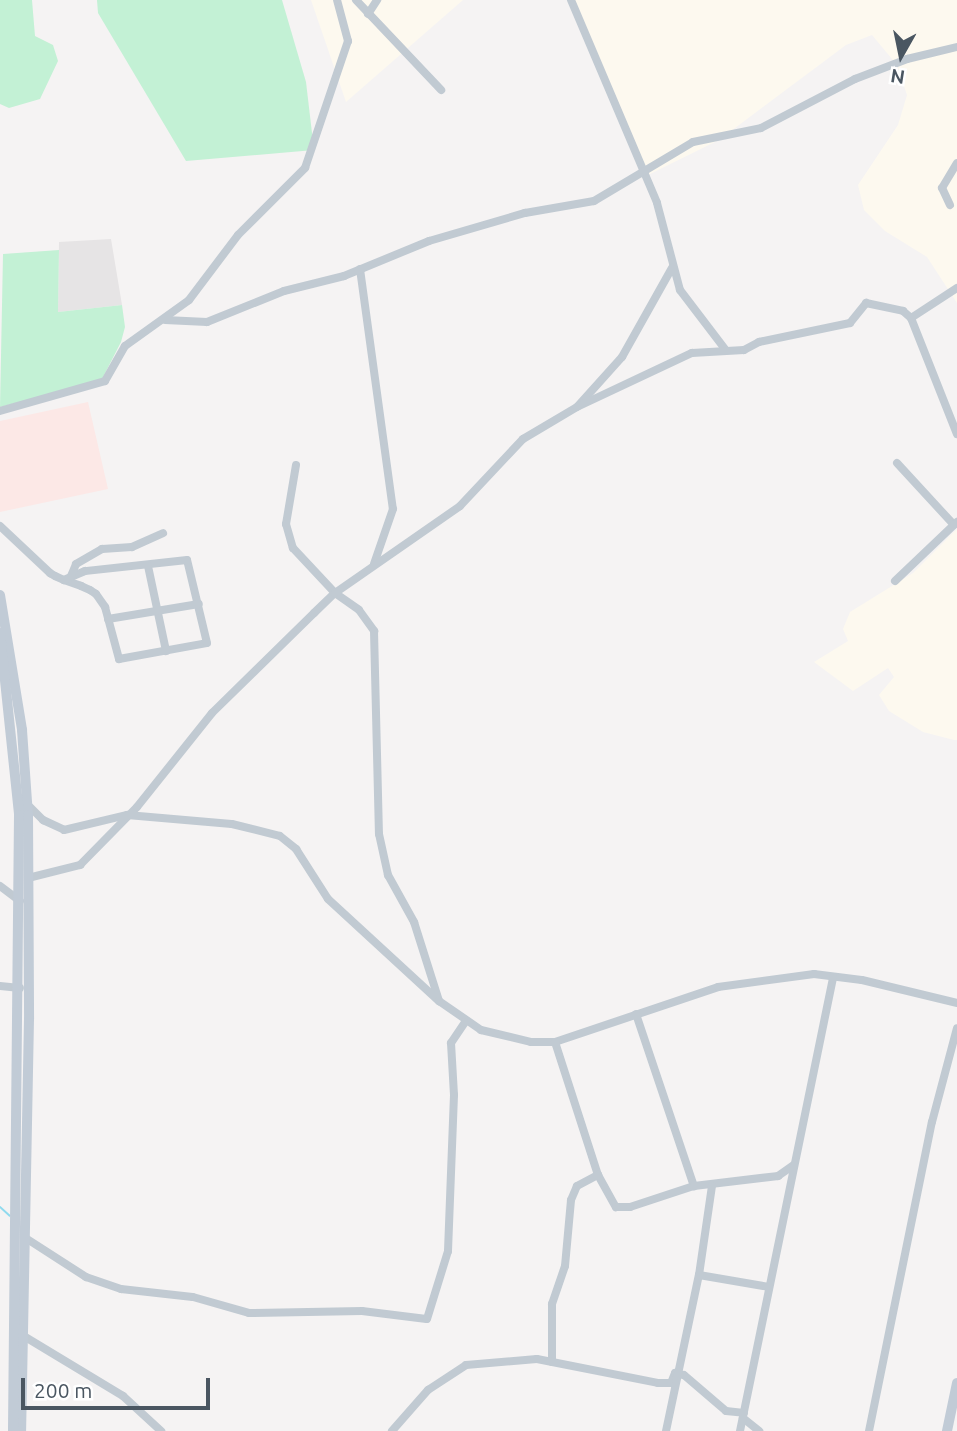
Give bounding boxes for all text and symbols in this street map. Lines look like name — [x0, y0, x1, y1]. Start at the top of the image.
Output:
north arrow — [866, 21, 936, 91]
text: N — [889, 65, 906, 89]
scale bar — [24, 1364, 214, 1408]
text: 200 m — [34, 1378, 92, 1402]

